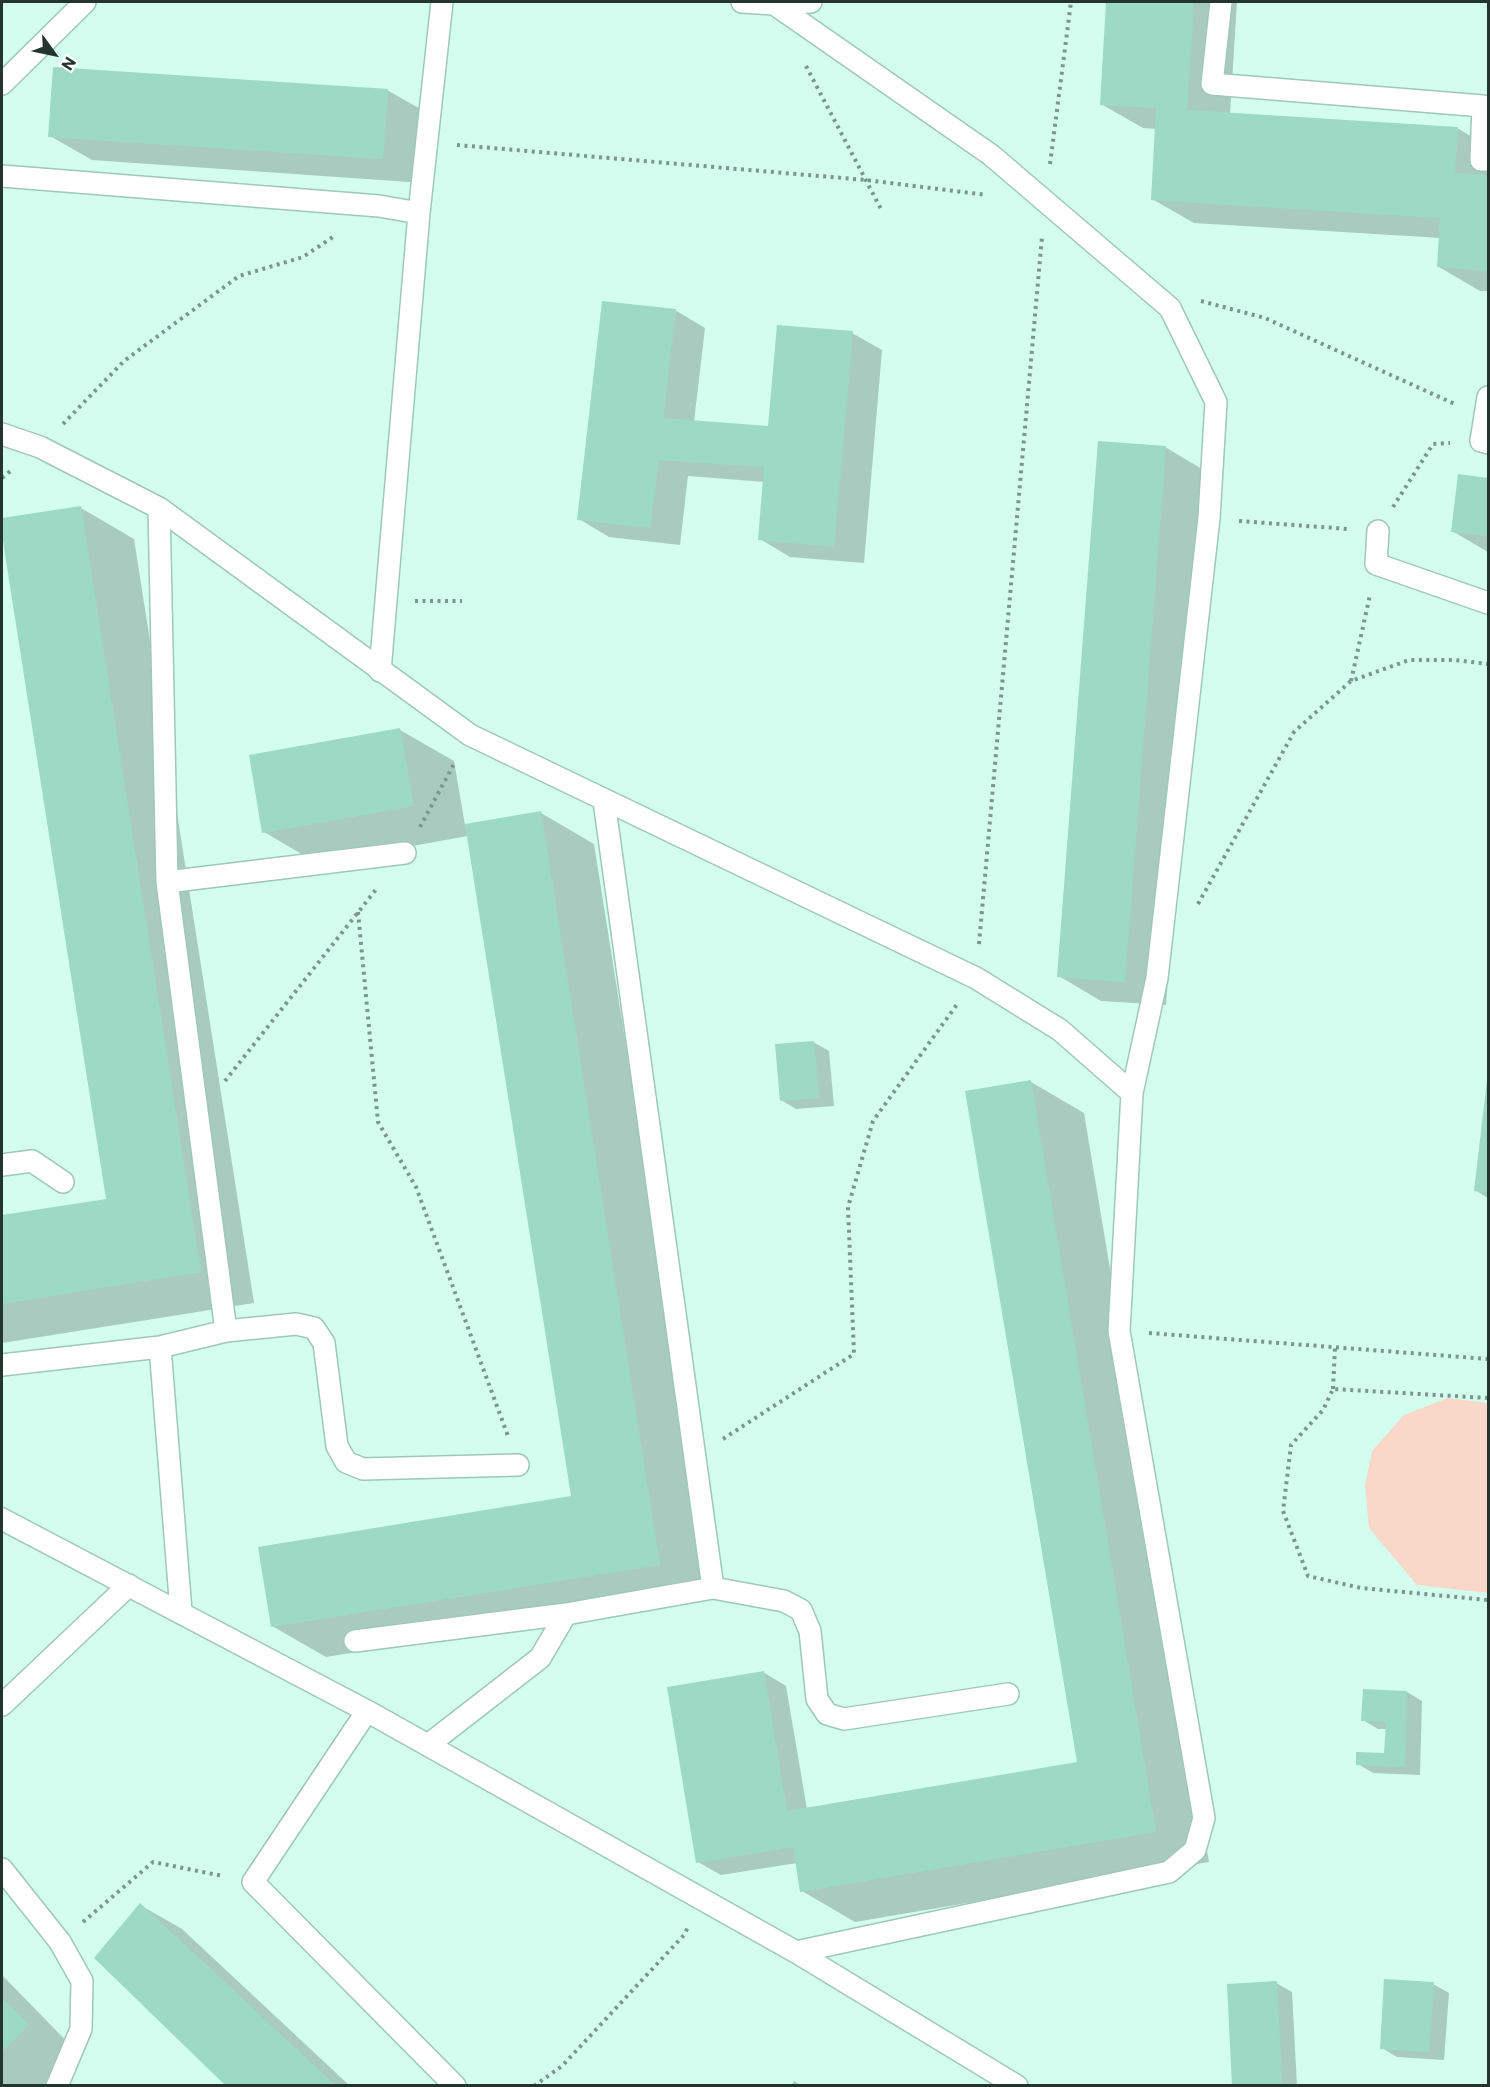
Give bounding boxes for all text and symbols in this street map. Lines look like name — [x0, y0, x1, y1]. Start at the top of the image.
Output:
north arrow — [24, 24, 84, 84]
text: N — [58, 54, 81, 74]

